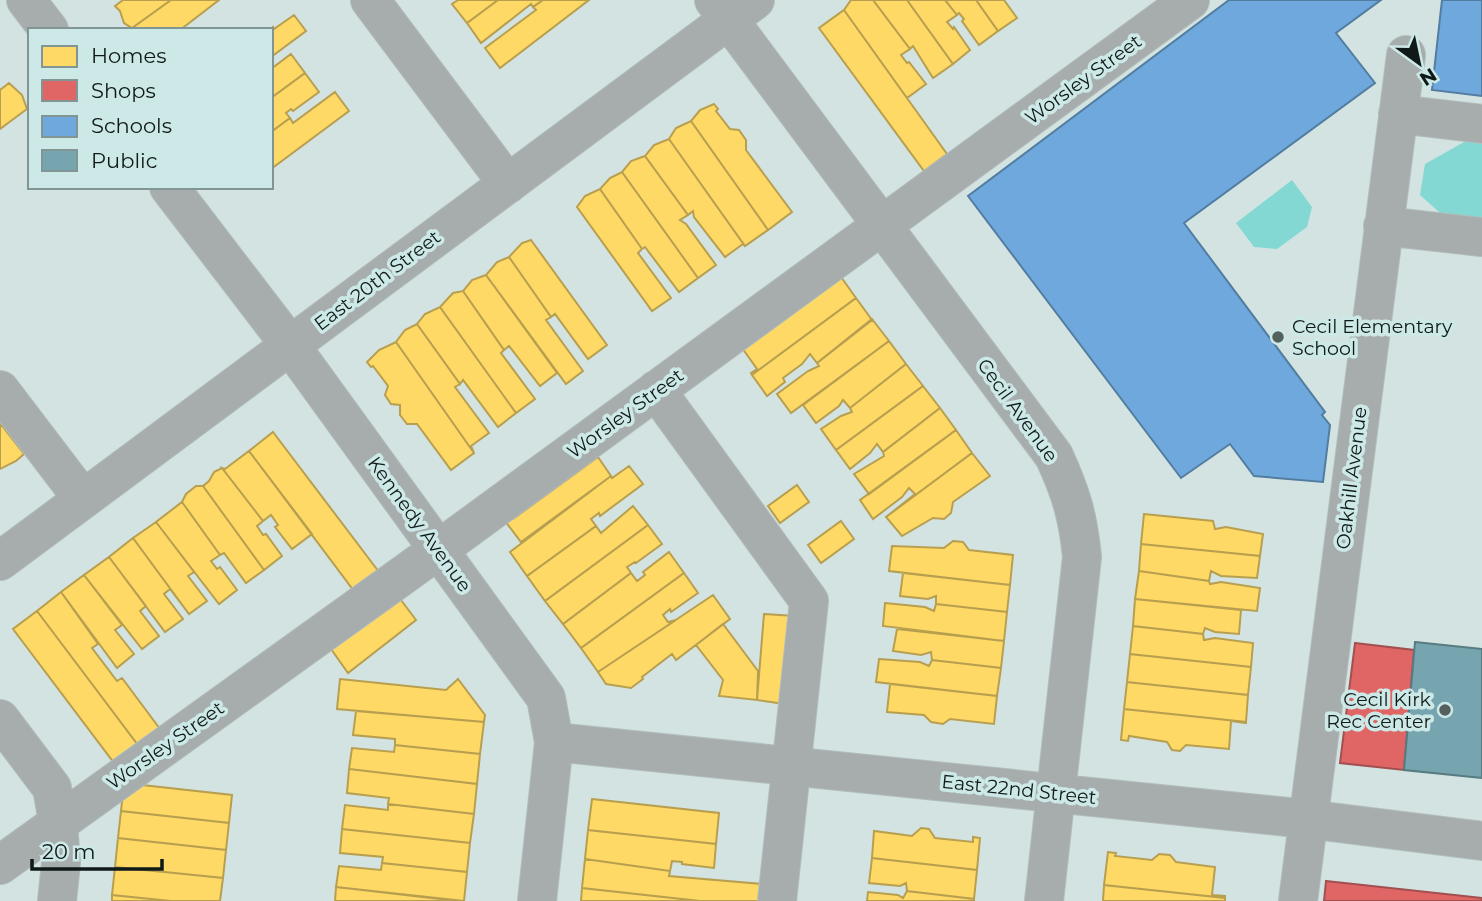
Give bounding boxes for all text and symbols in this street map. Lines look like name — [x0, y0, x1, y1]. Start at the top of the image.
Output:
legend — [28, 28, 273, 189]
north arrow — [1384, 28, 1454, 98]
street label: Worsley Street — [1021, 29, 1146, 129]
text: Homes — [91, 43, 166, 68]
text: N — [1415, 63, 1441, 91]
text: Shops — [91, 78, 156, 103]
text: Schools — [91, 113, 172, 138]
text: Public — [91, 148, 158, 173]
street label: East 20th Street — [310, 225, 445, 335]
place label: Cecil Elementary School — [1292, 315, 1453, 360]
marker: Cecil Elementary School — [1270, 329, 1286, 345]
street label: Cecil Avenue — [972, 354, 1063, 466]
street label: Worsley Street — [563, 363, 688, 463]
street label: Oakhill Avenue — [1331, 406, 1372, 551]
street label: Kennedy Avenue — [363, 452, 476, 596]
place label: Cecil Kirk Rec Center — [1326, 688, 1432, 733]
street label: Worsley Street — [102, 696, 229, 794]
marker: Cecil Kirk Rec Center — [1437, 702, 1453, 718]
street label: East 22nd Street — [940, 770, 1098, 809]
scale bar — [32, 828, 161, 872]
text: 20 m — [42, 839, 96, 864]

